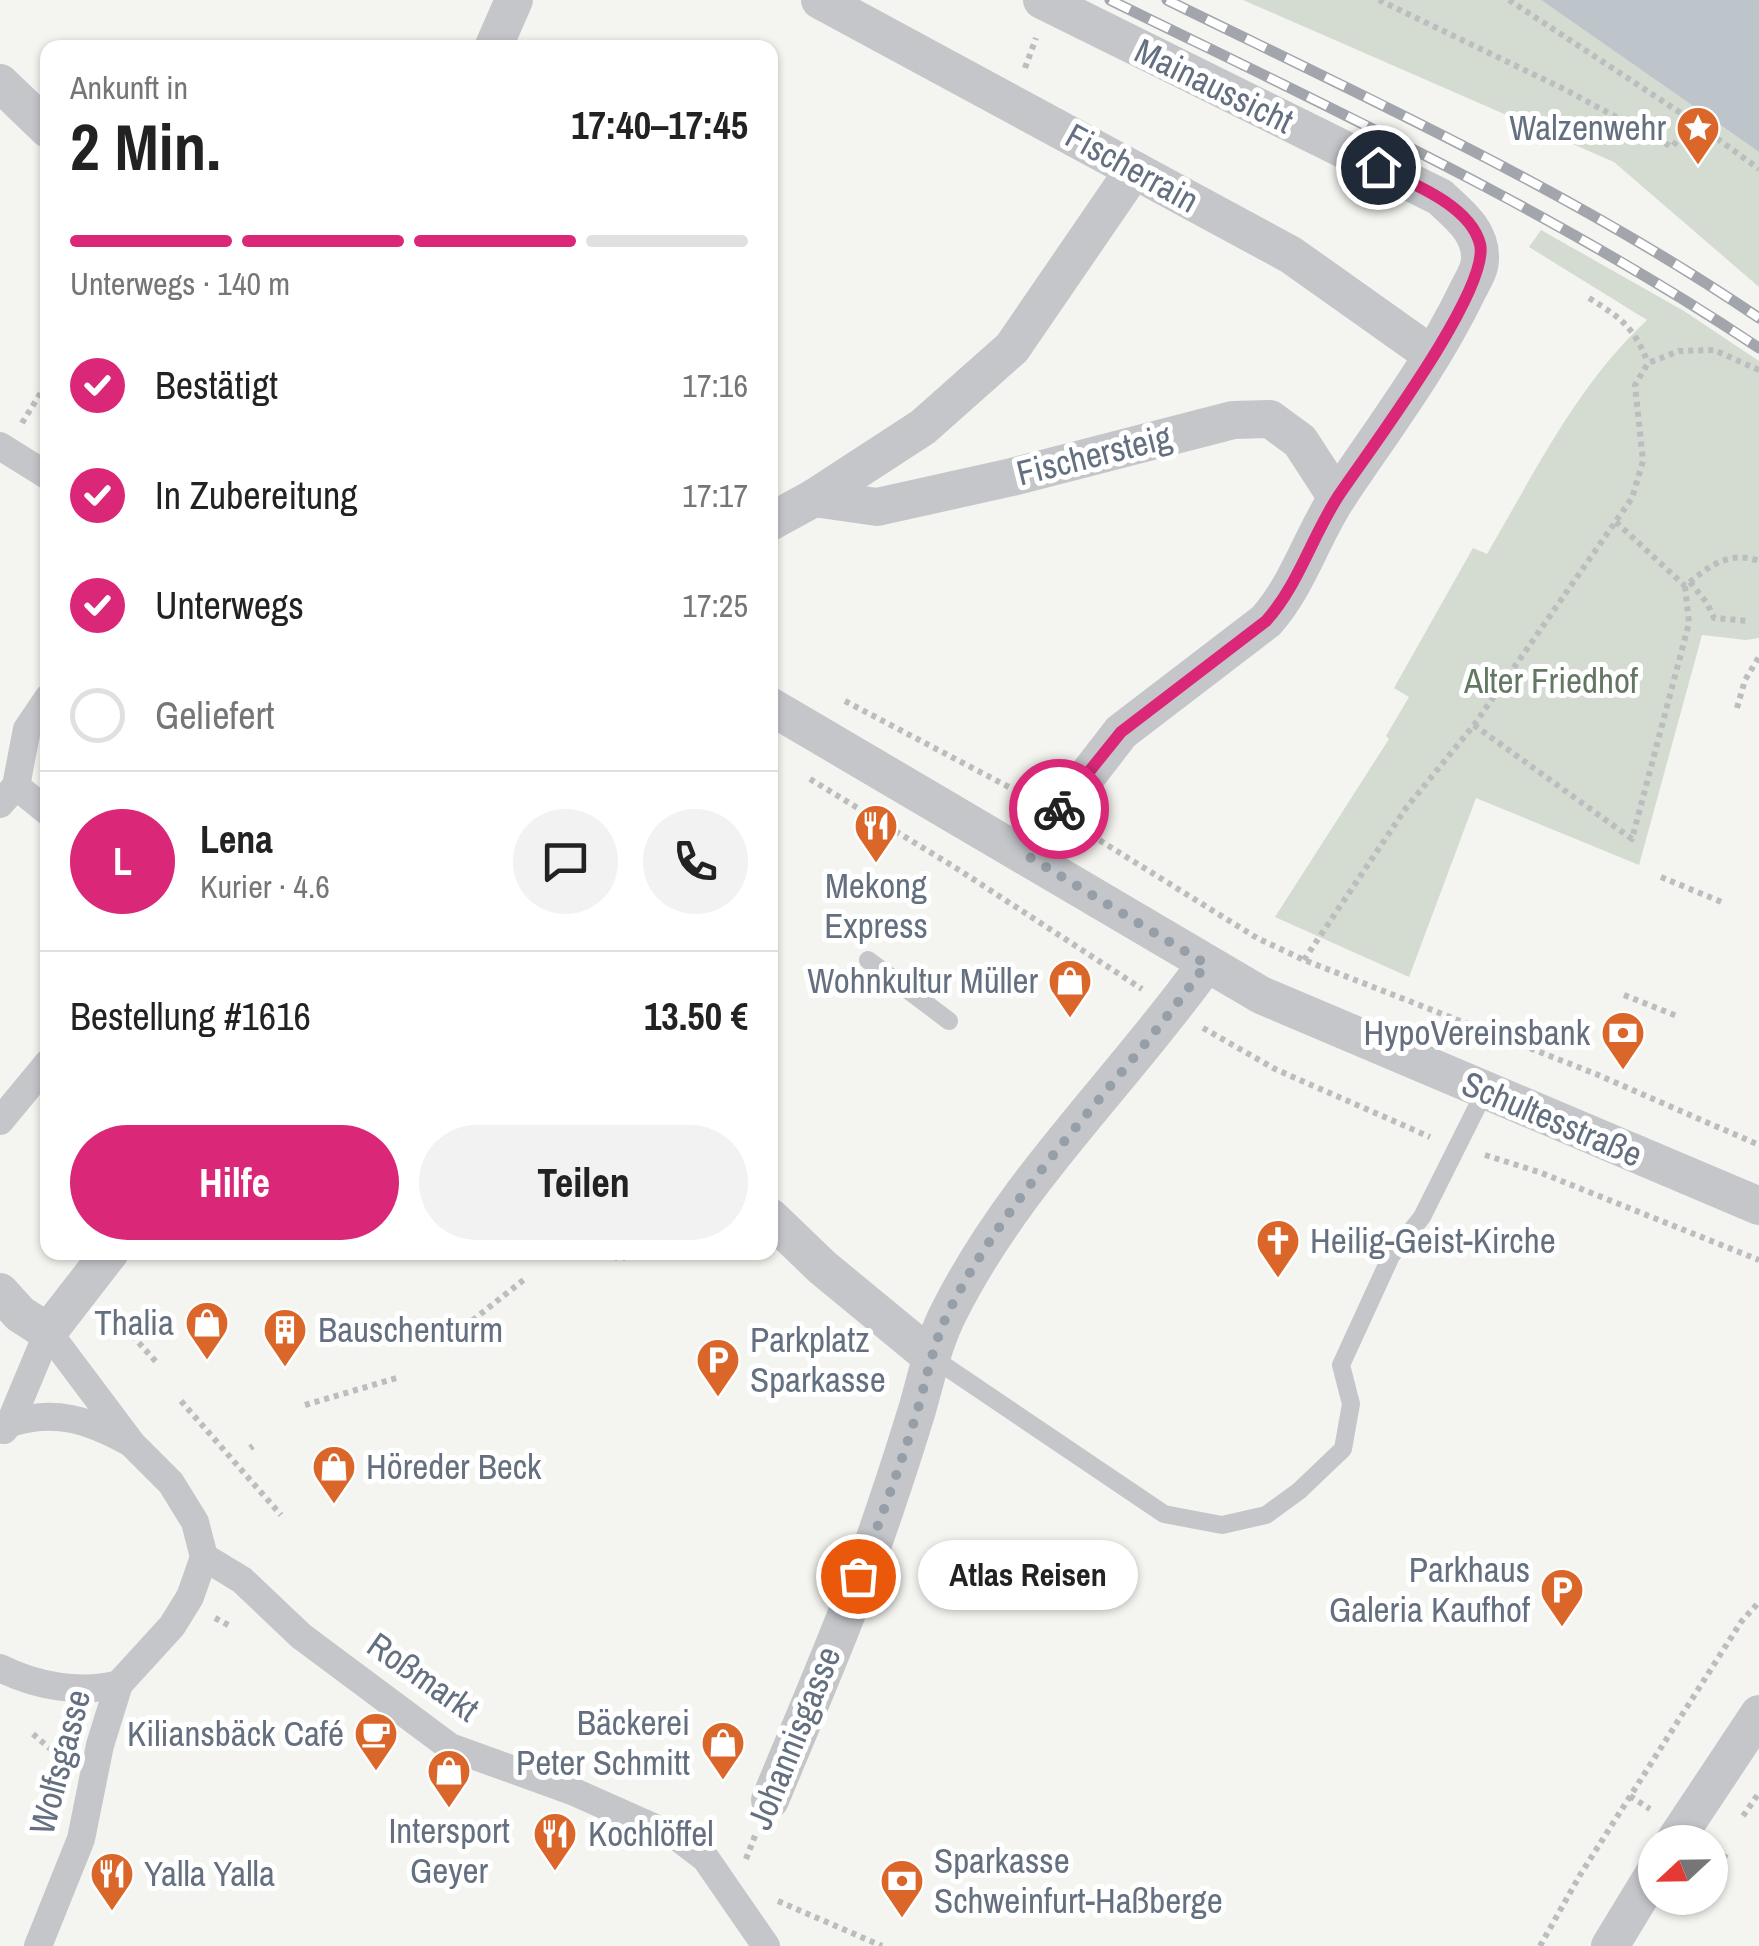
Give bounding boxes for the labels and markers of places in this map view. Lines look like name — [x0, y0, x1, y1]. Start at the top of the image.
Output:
place label: Walzenwehr — [1509, 104, 1666, 151]
place icon: Walzenwehr — [1675, 105, 1721, 166]
pin — [1336, 125, 1421, 210]
restaurant icon: Mekong Express — [853, 803, 899, 864]
place label: Mekong Express — [824, 862, 928, 949]
place label: Wohnkultur Müller — [807, 957, 1038, 1004]
shop icon: Wohnkultur Müller — [1047, 958, 1093, 1019]
place label: HypoVereinsbank — [1363, 1009, 1591, 1056]
bank icon: HypoVereinsbank — [1600, 1010, 1646, 1071]
place label: Heilig-Geist-Kirche — [1310, 1217, 1556, 1264]
church icon: Heilig-Geist-Kirche — [1255, 1218, 1301, 1279]
place label: Thalia — [94, 1299, 174, 1346]
shop icon: Thalia — [184, 1300, 230, 1361]
place label: Bauschenturm — [318, 1306, 503, 1353]
building icon: Bauschenturm — [262, 1307, 308, 1368]
place label: Parkplatz Sparkasse — [750, 1316, 886, 1403]
parking icon: Parkplatz Sparkasse — [695, 1337, 741, 1398]
place label: Höreder Beck — [366, 1443, 542, 1490]
shop icon: Höreder Beck — [311, 1444, 357, 1505]
pin — [816, 1534, 901, 1619]
callout: Atlas Reisen — [918, 1541, 1138, 1611]
place label: Parkhaus Galeria Kaufhof — [1329, 1546, 1530, 1633]
parking icon: Parkhaus Galeria Kaufhof — [1539, 1567, 1585, 1628]
place label: Bäckerei Peter Schmitt — [516, 1699, 690, 1786]
place label: Kiliansbäck Café — [127, 1710, 344, 1757]
cafe icon: Kiliansbäck Café — [353, 1711, 399, 1772]
shop icon: Bäckerei Peter Schmitt — [700, 1720, 746, 1781]
shop icon: Intersport Geyer — [426, 1748, 472, 1809]
place label: Intersport Geyer — [388, 1807, 510, 1894]
place label: Kochlöffel — [588, 1810, 714, 1857]
restaurant icon: Kochlöffel — [532, 1811, 578, 1872]
place label: Sparkasse Schweinfurt-Haßberge — [934, 1837, 1223, 1924]
place label: Yalla Yalla — [144, 1850, 275, 1897]
restaurant icon: Yalla Yalla — [89, 1851, 135, 1912]
bank icon: Sparkasse Schweinfurt-Haßberge — [879, 1858, 925, 1919]

